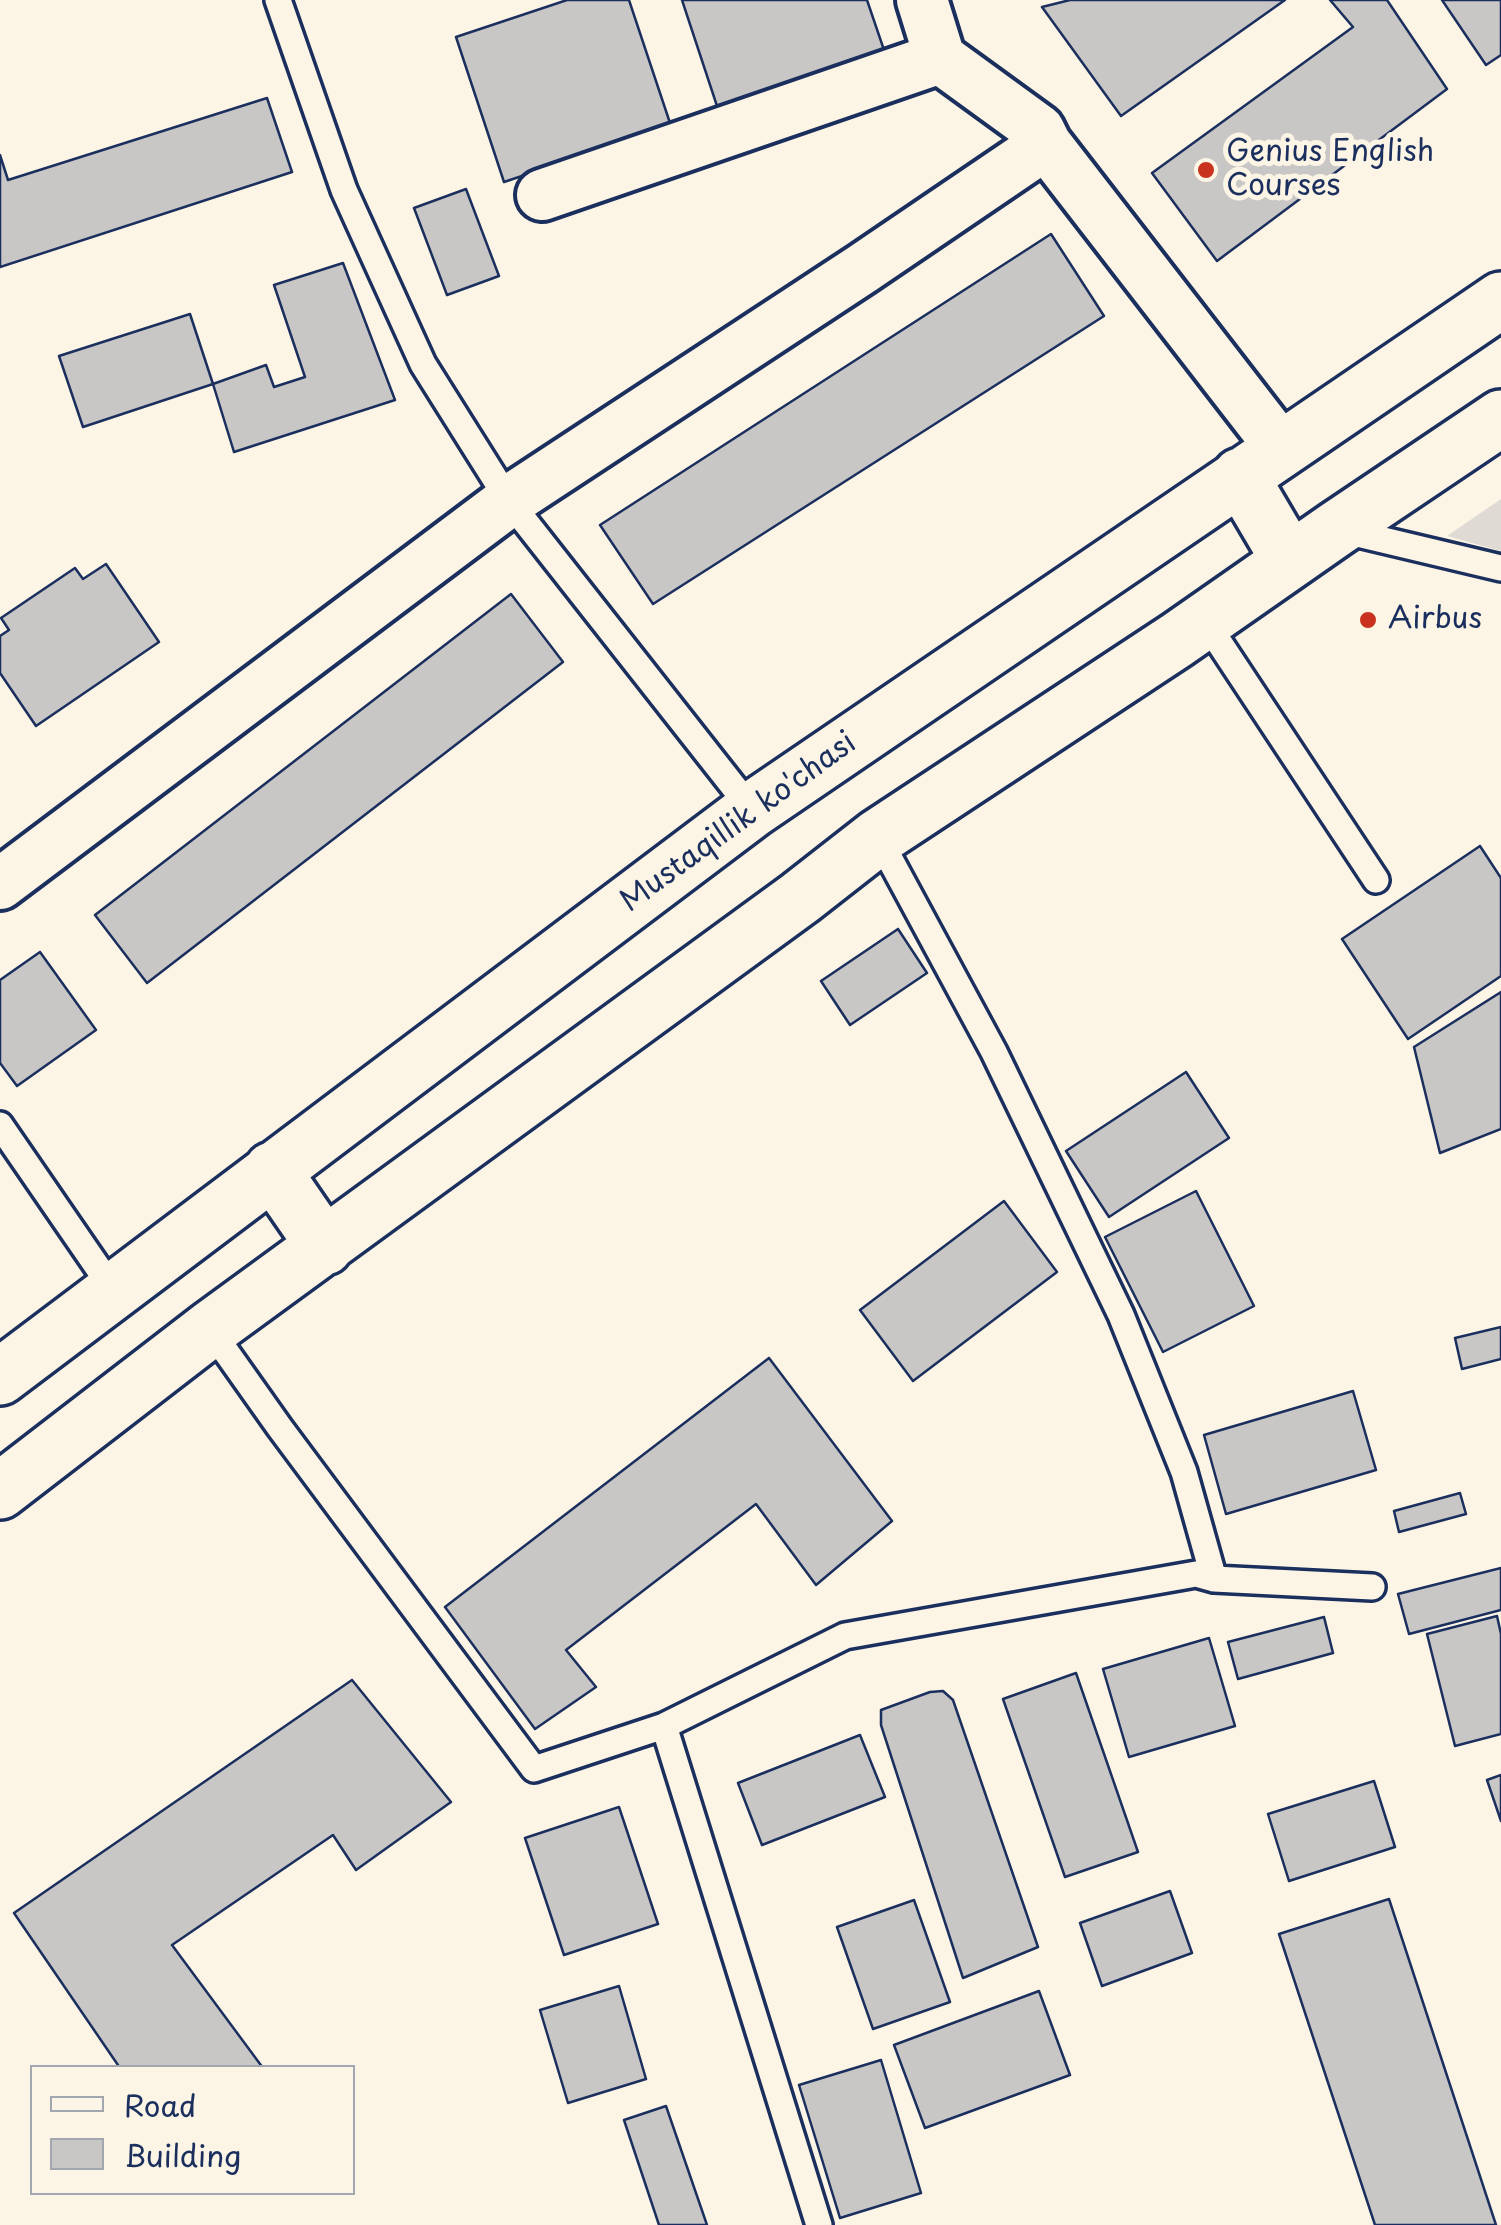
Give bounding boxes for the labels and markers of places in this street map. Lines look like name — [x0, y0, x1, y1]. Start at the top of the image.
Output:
place label: Genius English Courses — [1226, 135, 1434, 206]
marker: Genius English Courses — [1195, 159, 1217, 181]
place label: Airbus — [1388, 602, 1482, 638]
marker: Airbus — [1357, 609, 1379, 631]

